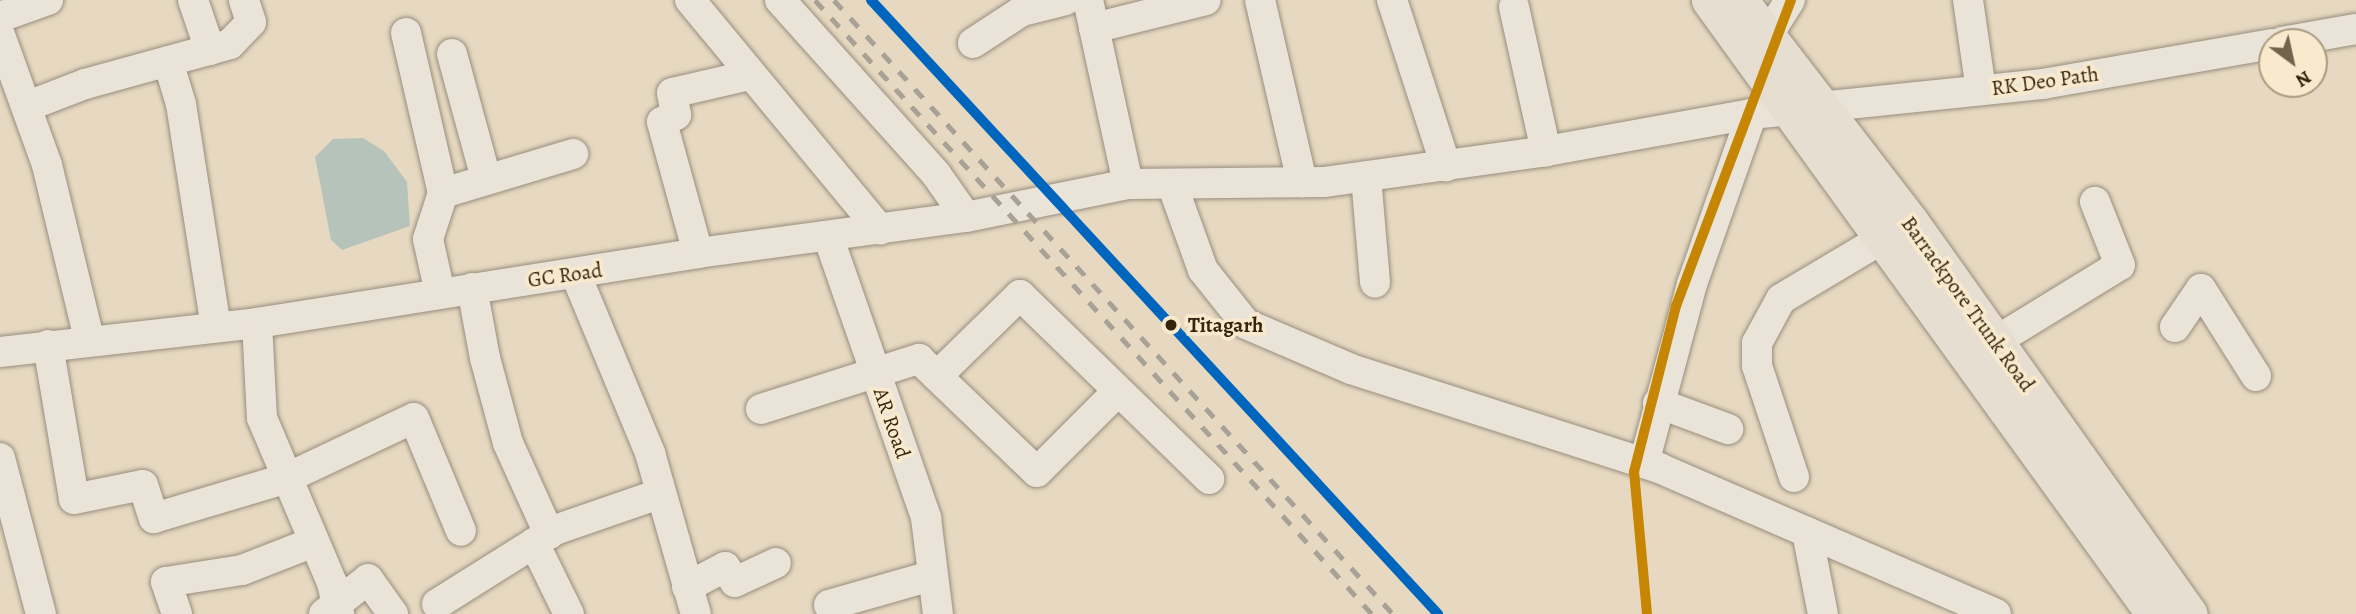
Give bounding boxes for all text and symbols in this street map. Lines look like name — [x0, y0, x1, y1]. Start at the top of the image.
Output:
north arrow — [2258, 28, 2328, 98]
street label: RK Deo Path — [1990, 61, 2100, 101]
text: N — [2290, 64, 2316, 94]
street label: Barrackpore Trunk Road — [1896, 212, 2040, 396]
street label: GC Road — [526, 257, 604, 293]
place label: Titagarh — [1188, 312, 1263, 338]
marker: Titagarh — [1160, 314, 1182, 336]
street label: AR Road — [868, 384, 916, 462]

